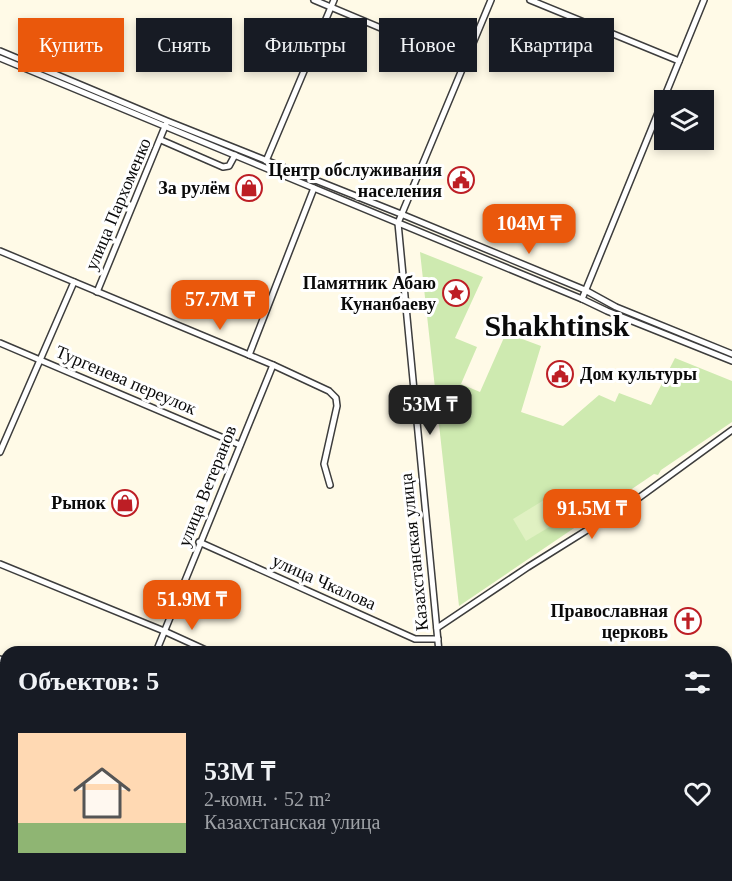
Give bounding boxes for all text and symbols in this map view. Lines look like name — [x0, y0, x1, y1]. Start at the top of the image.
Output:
chip: Купить — [18, 18, 124, 72]
chip: Снять — [136, 18, 232, 72]
chip: Фильтры — [244, 18, 367, 72]
chip: Новое — [379, 18, 477, 72]
chip: Квартира — [489, 18, 614, 72]
map controls — [654, 90, 714, 150]
button: layers — [654, 90, 714, 150]
street label: улица Пархоменко — [81, 135, 155, 273]
place label: Центр обслуживания населения — [269, 160, 442, 201]
public building icon: Центр обслуживания населения — [446, 165, 476, 195]
shop icon: За рулём — [234, 173, 264, 203]
place label: За рулём — [158, 178, 230, 198]
pin: 104M ₸ — [480, 204, 578, 255]
text: 104M ₸ — [497, 212, 561, 234]
place label: Памятник Абаю Кунанбаеву — [303, 273, 436, 314]
place icon: Памятник Абаю Кунанбаеву — [441, 278, 471, 308]
pin: 57.7M ₸ — [165, 280, 275, 331]
text: 57.7M ₸ — [185, 288, 255, 310]
district label: Shakhtinsk — [484, 309, 630, 342]
street label: Тургенева переулок — [53, 341, 199, 419]
public building icon: Дом культуры — [545, 359, 575, 389]
place label: Дом культуры — [580, 364, 697, 384]
pin: 53M ₸ — [388, 385, 472, 436]
text: 53M ₸ — [403, 393, 457, 415]
street label: улица Ветеранов — [174, 422, 240, 550]
street label: Казахстанская улица — [396, 472, 432, 632]
shop icon: Рынок — [110, 488, 140, 518]
pin: 91.5M ₸ — [537, 489, 647, 540]
place label: Рынок — [51, 493, 107, 513]
text: 91.5M ₸ — [557, 497, 627, 519]
street label: улица Чкалова — [269, 550, 379, 614]
pin: 51.9M ₸ — [137, 580, 247, 631]
text: 51.9M ₸ — [157, 588, 227, 610]
place label: Православная церковь — [550, 601, 668, 642]
church icon: Православная церковь — [673, 606, 703, 636]
icon: filters — [681, 666, 714, 699]
text: Объектов: 5 — [18, 667, 159, 696]
icon: home — [66, 757, 138, 829]
text: 53M ₸ — [204, 757, 275, 786]
icon: heart — [681, 777, 714, 810]
text: 2-комн. · 52 m² — [204, 788, 331, 810]
text: Казахстанская улица — [204, 811, 380, 833]

